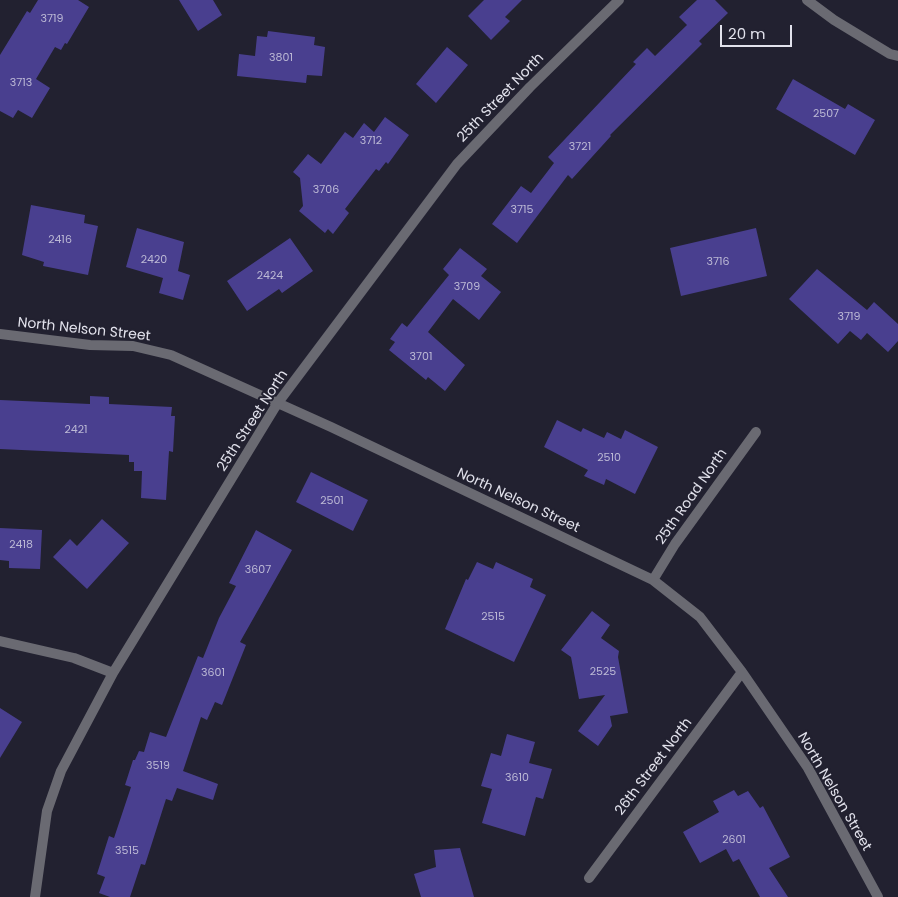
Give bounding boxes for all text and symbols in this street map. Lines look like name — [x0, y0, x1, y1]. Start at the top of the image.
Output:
house number: 3719 — [41, 12, 63, 26]
scale bar — [723, 15, 796, 47]
text: 20 m — [728, 23, 766, 44]
street label: 25th Street North — [454, 50, 548, 146]
house number: 3801 — [269, 51, 293, 65]
house number: 3713 — [10, 76, 32, 90]
house number: 2507 — [813, 107, 839, 121]
house number: 3712 — [360, 134, 382, 148]
house number: 3721 — [569, 140, 591, 154]
house number: 3706 — [313, 183, 339, 197]
house number: 3715 — [511, 203, 533, 217]
house number: 2416 — [48, 233, 72, 247]
house number: 2420 — [141, 253, 167, 267]
house number: 3716 — [707, 255, 729, 269]
house number: 2424 — [257, 269, 283, 283]
house number: 3709 — [454, 280, 480, 294]
house number: 3719 — [838, 310, 860, 324]
street label: North Nelson Street — [17, 315, 151, 345]
house number: 3701 — [410, 350, 432, 364]
street label: 25th Street North — [214, 367, 292, 475]
house number: 2421 — [64, 423, 88, 437]
street label: 25th Road North — [653, 446, 731, 548]
house number: 2510 — [597, 451, 621, 465]
street label: North Nelson Street — [454, 465, 582, 537]
house number: 2501 — [320, 494, 344, 508]
house number: 2418 — [9, 538, 33, 552]
house number: 3607 — [245, 563, 271, 577]
house number: 2515 — [481, 610, 505, 624]
house number: 2525 — [590, 665, 616, 679]
house number: 3601 — [201, 666, 225, 680]
street label: 26th Street North — [612, 715, 696, 819]
street label: North Nelson Street — [793, 730, 875, 854]
house number: 3519 — [146, 759, 170, 773]
house number: 3610 — [505, 771, 529, 785]
house number: 2601 — [722, 833, 746, 847]
house number: 3515 — [115, 844, 139, 858]

